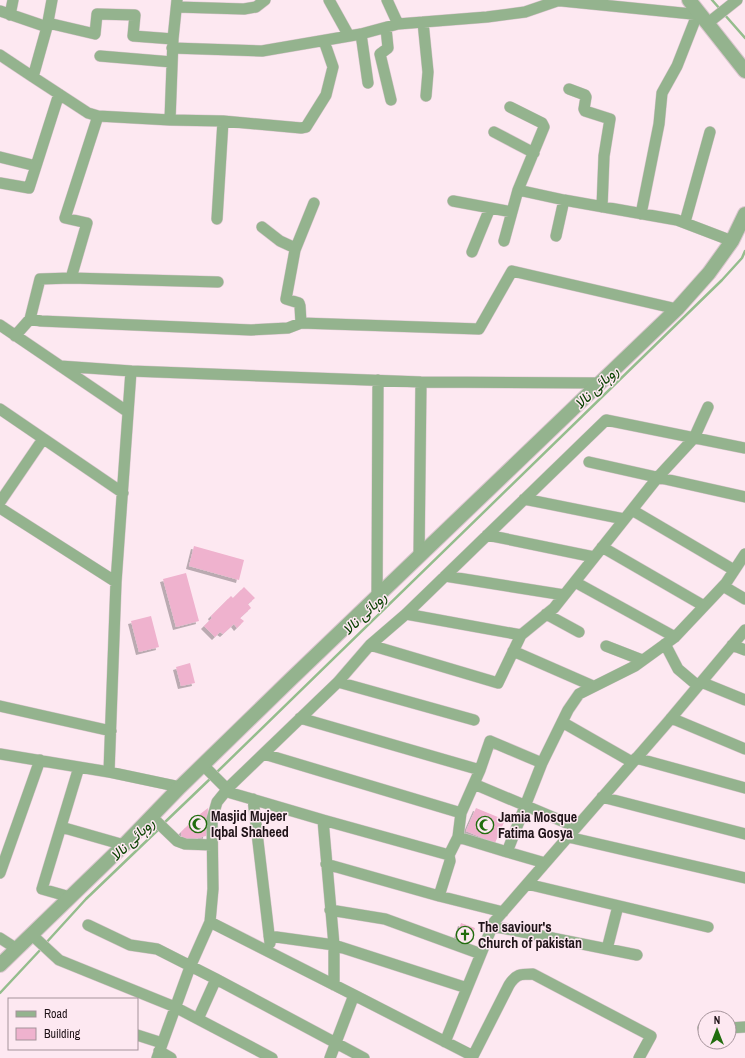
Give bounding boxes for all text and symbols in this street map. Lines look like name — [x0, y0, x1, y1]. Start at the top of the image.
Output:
water label: روہائی نالا — [569, 361, 623, 413]
water label: روہائی نالا — [337, 587, 391, 639]
place label: Masjid Mujeer Iqbal Shaheed — [211, 807, 289, 841]
place label: Jamia Mosque Fatima Gosya — [498, 808, 577, 842]
water label: روہائی نالا — [105, 813, 159, 865]
mosque icon: Masjid Mujeer Iqbal Shaheed — [188, 814, 208, 834]
mosque icon: Jamia Mosque Fatima Gosya — [475, 815, 495, 835]
place label: The saviour's Church of pakistan — [478, 918, 582, 952]
church icon: The saviour's Church of pakistan — [455, 925, 475, 945]
legend — [8, 998, 138, 1050]
text: Road — [44, 1006, 68, 1022]
north arrow — [697, 1010, 737, 1050]
text: N — [714, 1013, 720, 1027]
text: Building — [44, 1026, 81, 1042]

